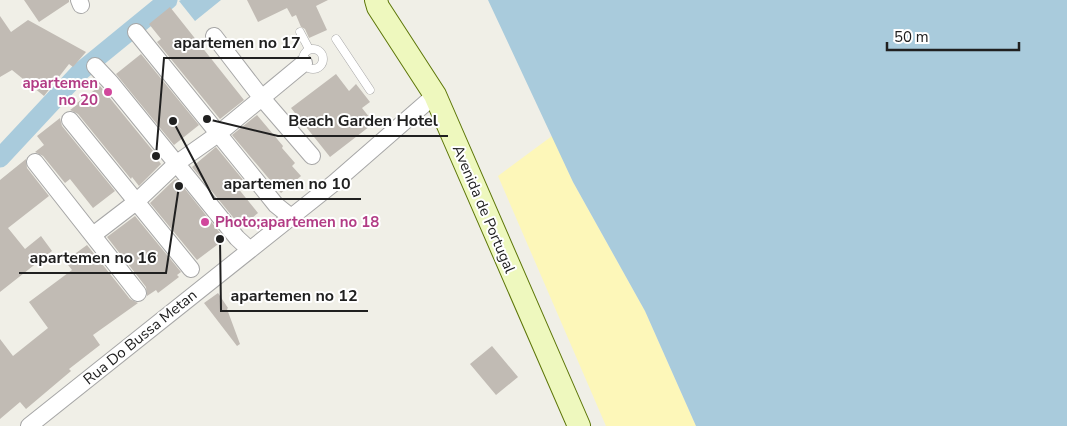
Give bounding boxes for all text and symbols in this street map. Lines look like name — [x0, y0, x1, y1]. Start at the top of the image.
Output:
scale bar — [887, 20, 1020, 52]
callout: apartemen no 17 — [164, 27, 311, 58]
text: 50 m — [894, 27, 929, 47]
text: apartemen no 17 — [173, 32, 301, 54]
place label: apartemen no 20 — [22, 73, 98, 110]
marker: apartemen no 20 — [102, 86, 114, 98]
callout: Beach Garden Hotel — [278, 105, 448, 136]
text: Beach Garden Hotel — [288, 110, 438, 132]
street label: Avenida de Portugal — [448, 142, 520, 277]
callout: apartemen no 10 — [214, 168, 361, 199]
text: apartemen no 10 — [223, 173, 351, 195]
place label: Photo;apartemen no 18 — [215, 212, 379, 232]
marker: Photo;apartemen no 18 — [199, 216, 211, 228]
callout: apartemen no 16 — [19, 242, 166, 273]
text: apartemen no 16 — [29, 247, 157, 269]
callout: apartemen no 12 — [221, 280, 368, 311]
street label: Rua Do Bussa Metan — [79, 285, 201, 389]
text: apartemen no 12 — [230, 285, 358, 307]

